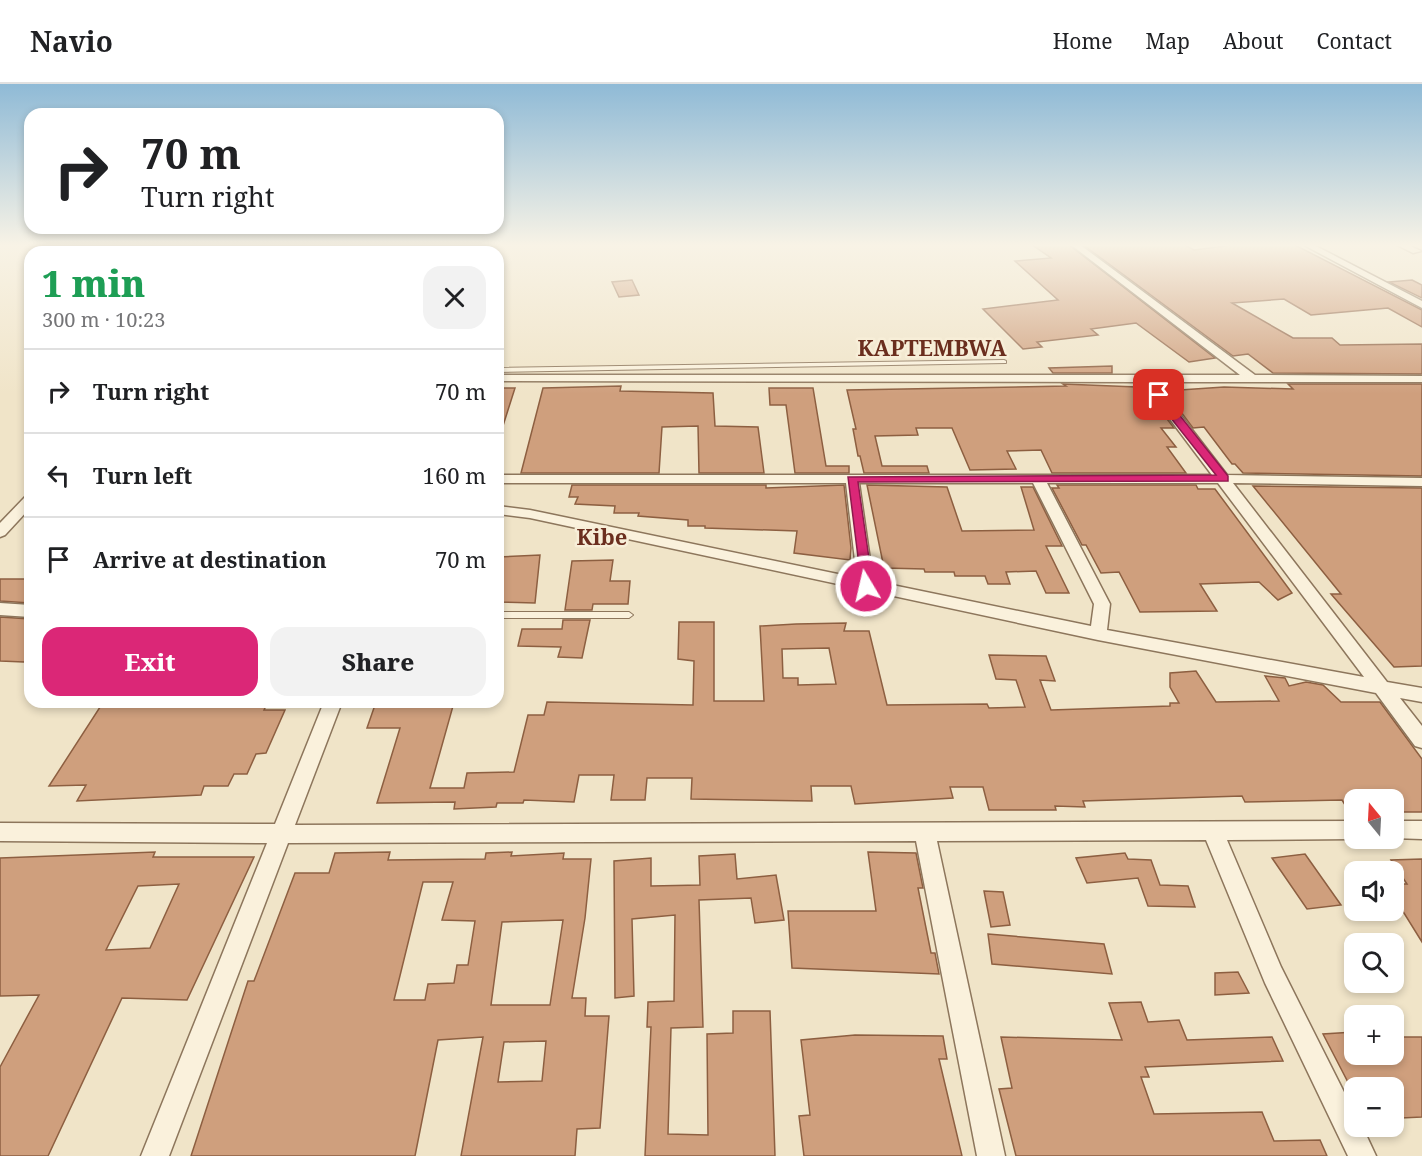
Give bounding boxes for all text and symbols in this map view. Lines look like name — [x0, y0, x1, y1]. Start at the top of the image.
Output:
text: Navio — [30, 22, 113, 60]
text: Home — [1053, 27, 1113, 55]
text: Map — [1146, 27, 1190, 55]
text: About — [1223, 27, 1284, 55]
text: Contact — [1317, 27, 1392, 55]
text: 70 m — [141, 124, 241, 181]
icon: right — [42, 132, 120, 210]
text: Turn right — [141, 178, 274, 215]
text: 1 min — [42, 259, 145, 308]
button: close — [423, 266, 486, 329]
text: 300 m · 10:23 — [42, 306, 165, 333]
district label: KAPTEMBWA — [857, 332, 1007, 362]
pin — [1133, 369, 1184, 420]
icon: right — [42, 375, 75, 408]
text: Turn right — [93, 376, 209, 406]
text: 70 m — [435, 376, 486, 406]
icon: arrive — [1142, 378, 1175, 411]
icon: left — [42, 459, 75, 492]
text: Turn left — [93, 460, 192, 490]
text: 160 m — [423, 460, 486, 490]
district label: Kibe — [577, 521, 627, 551]
icon: arrive — [42, 543, 75, 576]
text: Arrive at destination — [93, 544, 327, 574]
text: 70 m — [435, 544, 486, 574]
position arrow — [834, 554, 898, 618]
button: Exit — [42, 627, 258, 696]
button: Share — [270, 627, 486, 696]
north arrow — [1344, 789, 1404, 849]
map controls — [1344, 789, 1404, 1137]
button: sound — [1344, 861, 1404, 921]
button: search — [1344, 933, 1404, 993]
button: + — [1344, 1005, 1404, 1065]
button: − — [1344, 1077, 1404, 1137]

